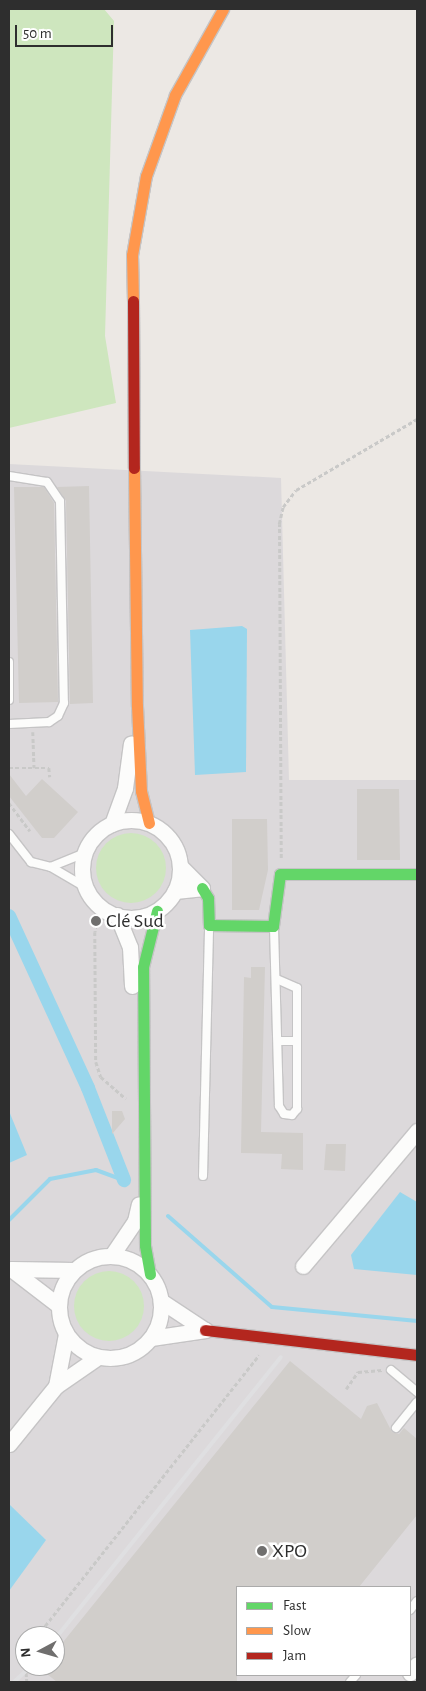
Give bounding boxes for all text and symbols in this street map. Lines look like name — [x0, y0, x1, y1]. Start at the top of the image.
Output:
scale bar — [18, 15, 115, 47]
text: 50 m — [23, 26, 52, 41]
place label: Clé Sud — [106, 909, 164, 933]
marker: Clé Sud — [90, 915, 102, 927]
place label: XPO — [272, 1539, 307, 1563]
marker: XPO — [256, 1545, 268, 1557]
legend — [236, 1586, 411, 1676]
text: Fast — [283, 1598, 306, 1613]
text: Slow — [283, 1623, 311, 1638]
north arrow — [15, 1626, 65, 1676]
text: N — [19, 1647, 34, 1658]
text: Jam — [283, 1648, 306, 1663]

